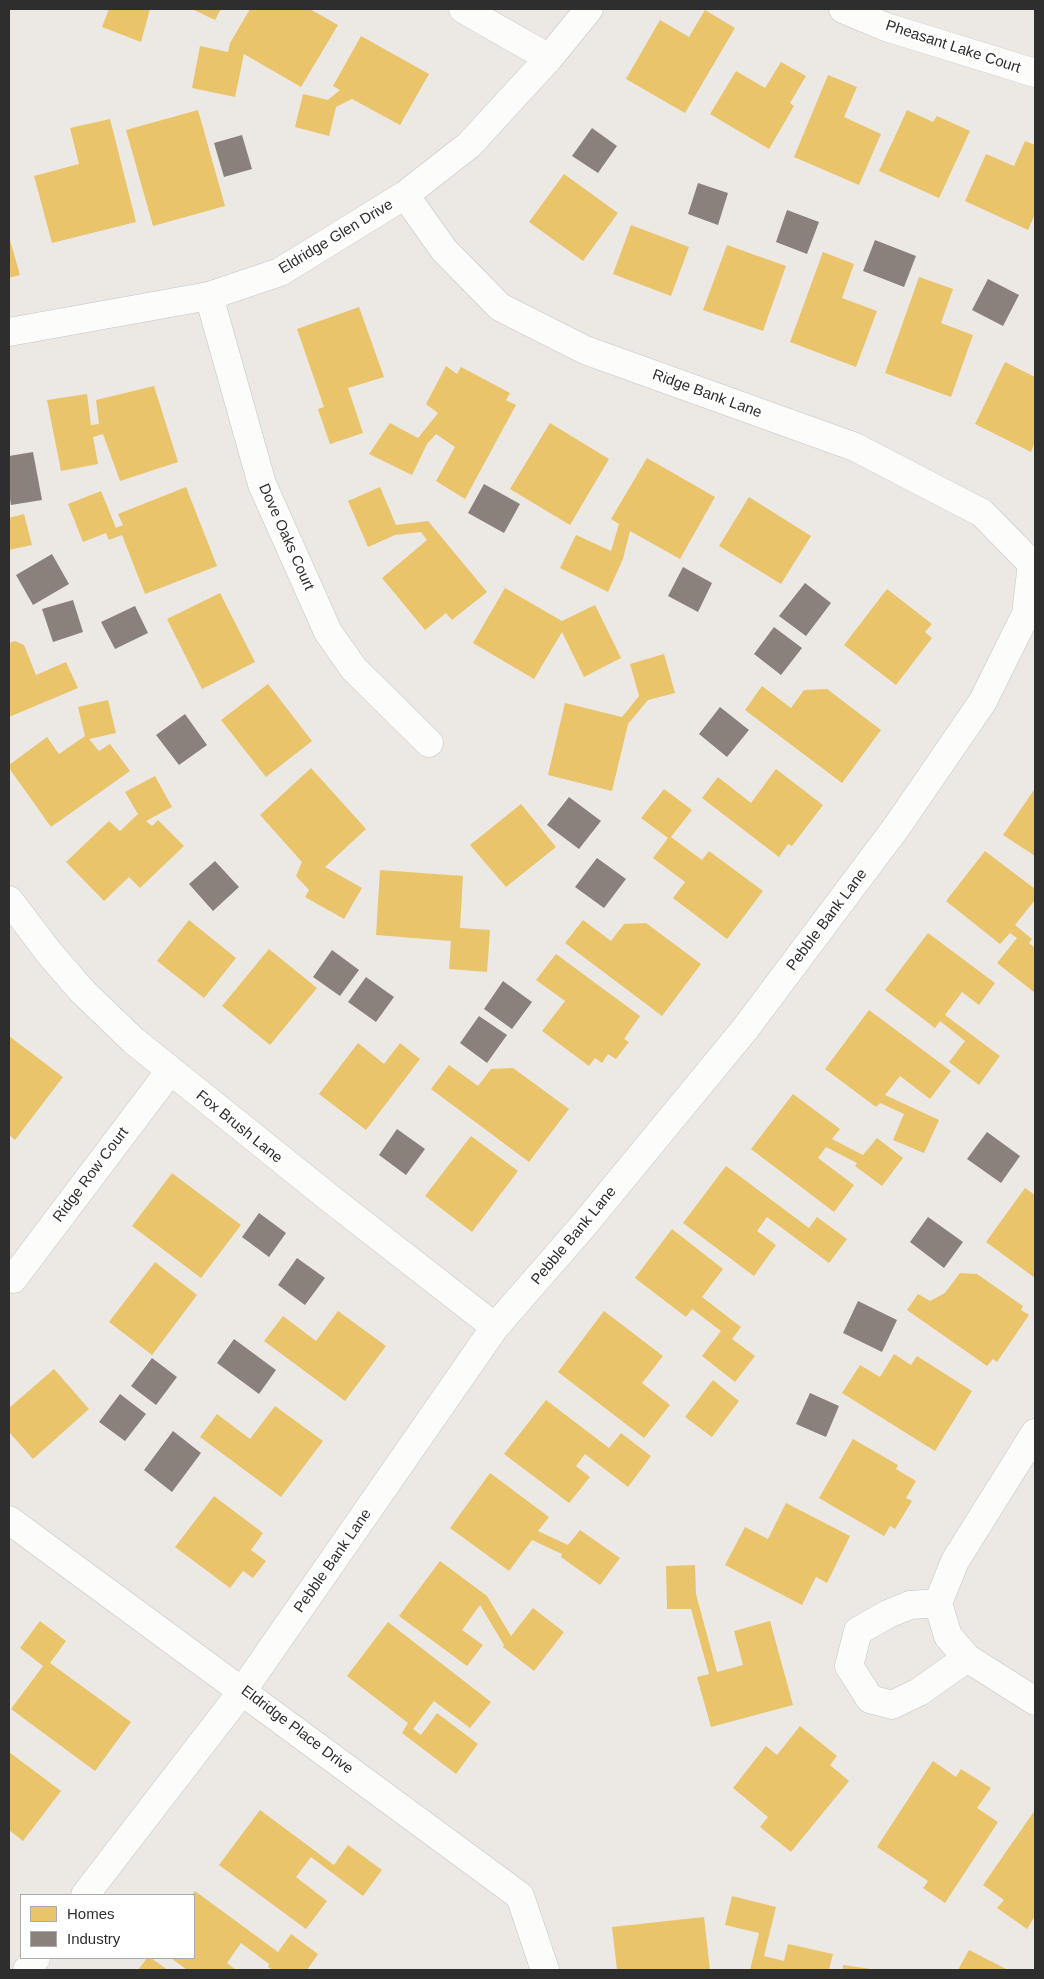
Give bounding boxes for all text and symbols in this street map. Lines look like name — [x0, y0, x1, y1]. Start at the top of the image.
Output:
street label: Pheasant Lake Court — [883, 17, 1023, 77]
street label: Eldridge Glen Drive — [276, 196, 396, 278]
street label: Ridge Bank Lane — [650, 366, 764, 422]
street label: Dove Oaks Court — [254, 481, 318, 593]
street label: Pebble Bank Lane — [783, 866, 871, 974]
street label: Fox Brush Lane — [192, 1087, 286, 1167]
street label: Ridge Row Court — [49, 1124, 133, 1226]
street label: Pebble Bank Lane — [528, 1183, 620, 1289]
street label: Pebble Bank Lane — [290, 1506, 376, 1616]
street label: Eldridge Place Drive — [237, 1682, 357, 1778]
legend — [20, 1894, 195, 1959]
text: Homes — [67, 1905, 115, 1922]
text: Industry — [67, 1930, 120, 1947]

